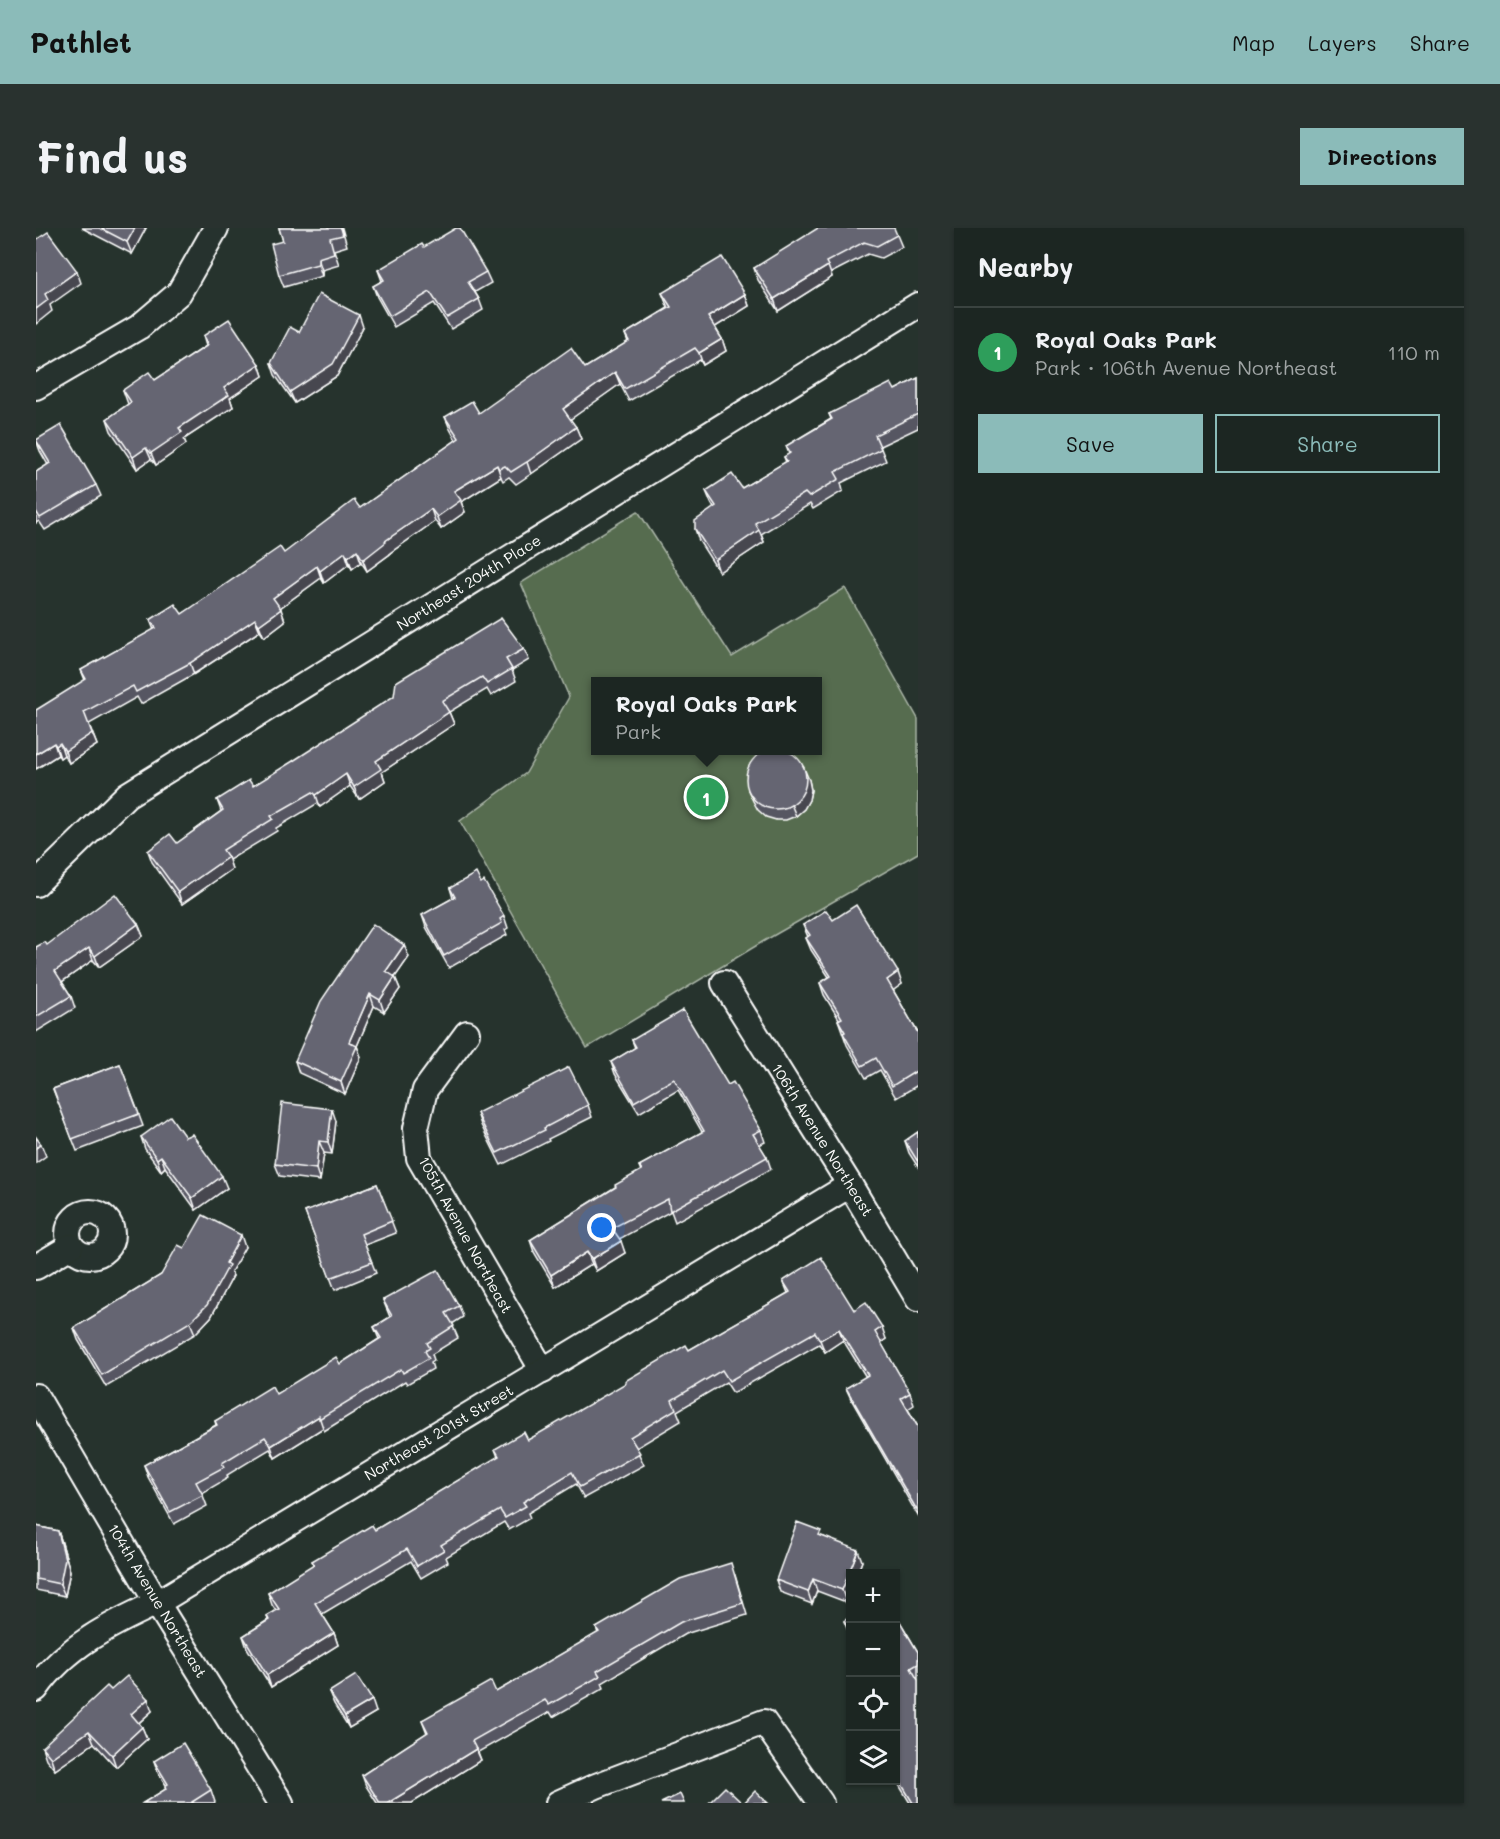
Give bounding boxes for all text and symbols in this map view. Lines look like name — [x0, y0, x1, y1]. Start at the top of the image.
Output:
text: Pathlet — [30, 24, 132, 60]
text: Map — [1232, 29, 1275, 56]
text: Layers — [1308, 29, 1377, 56]
text: Share — [1410, 29, 1470, 56]
button: Directions — [1300, 128, 1464, 185]
text: Find us — [36, 129, 188, 184]
text: Nearby — [978, 250, 1073, 284]
text: Royal Oaks Park — [1035, 325, 1217, 354]
text: 1 — [993, 339, 1002, 365]
text: 110 m — [1387, 339, 1440, 365]
text: Park · 106th Avenue Northeast — [1035, 354, 1337, 380]
button: Save — [978, 414, 1203, 473]
button: Share — [1215, 414, 1440, 473]
street label: Northeast 204th Place — [393, 530, 544, 635]
popup — [591, 677, 822, 755]
text: Royal Oaks Park — [616, 689, 797, 718]
text: Park — [616, 718, 661, 744]
pin: 1 — [686, 774, 726, 820]
street label: 106th Avenue Northeast — [768, 1059, 878, 1220]
street label: 105th Avenue Northeast — [414, 1153, 517, 1316]
your location — [587, 1213, 616, 1242]
street label: Northeast 201st Street — [360, 1380, 517, 1485]
street label: 104th Avenue Northeast — [104, 1520, 212, 1681]
map controls — [846, 1569, 900, 1785]
button: + — [846, 1569, 900, 1623]
button: − — [846, 1623, 900, 1677]
button: locate — [846, 1677, 900, 1731]
button: layers — [846, 1731, 900, 1785]

